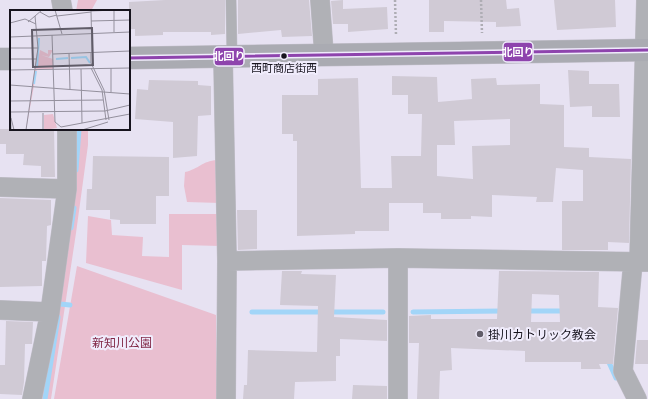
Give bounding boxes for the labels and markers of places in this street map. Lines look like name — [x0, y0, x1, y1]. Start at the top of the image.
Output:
marker: 西町商店街西 — [279, 51, 289, 61]
place label: 西町商店街西 — [251, 62, 317, 74]
place label: 掛川カトリック教会 — [488, 328, 596, 341]
marker: 掛川カトリック教会 — [475, 329, 485, 339]

